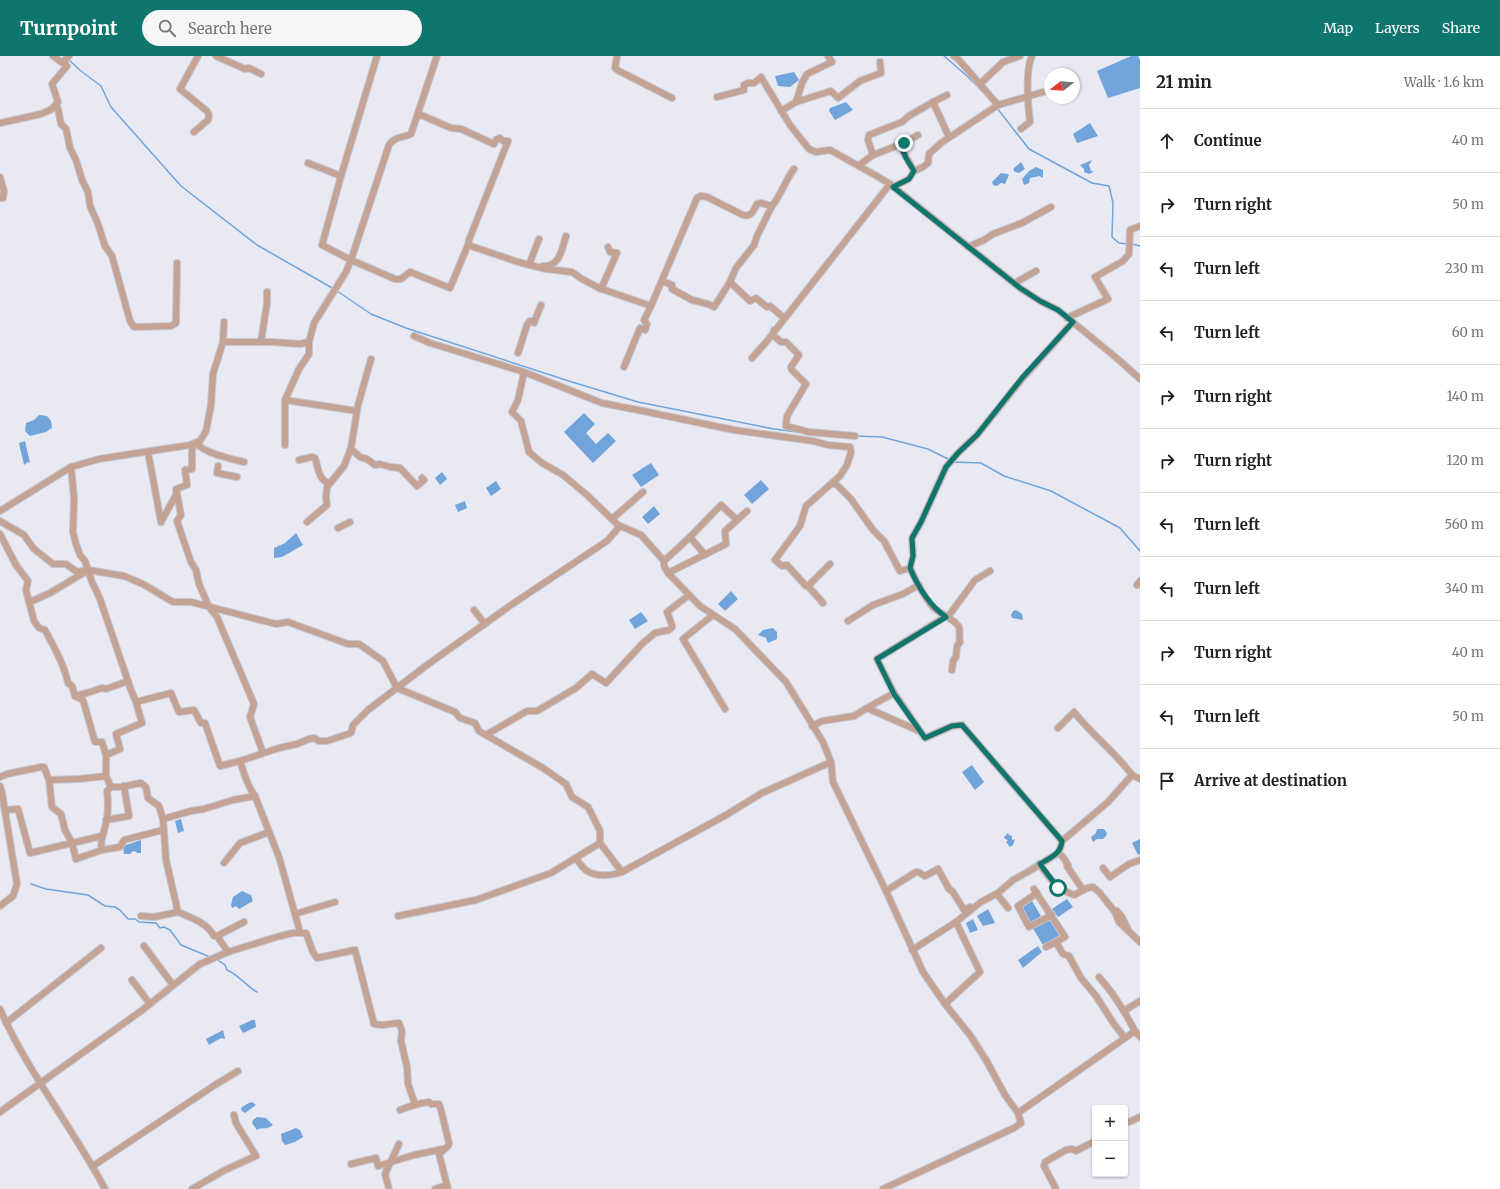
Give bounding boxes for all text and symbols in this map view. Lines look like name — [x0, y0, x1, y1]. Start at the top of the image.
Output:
search box — [142, 10, 422, 46]
text: Turnpoint — [20, 16, 118, 40]
icon: search — [156, 17, 178, 39]
text: Search here — [188, 19, 272, 38]
text: Map — [1323, 19, 1353, 37]
text: Layers — [1375, 19, 1420, 37]
text: Share — [1442, 19, 1480, 37]
north arrow — [1044, 68, 1080, 104]
text: 21 min — [1156, 71, 1212, 93]
text: Walk · 1.6 km — [1404, 74, 1484, 91]
icon: ahead — [1156, 130, 1178, 152]
text: Continue — [1194, 131, 1262, 150]
text: 40 m — [1452, 132, 1484, 149]
route end — [895, 134, 913, 152]
icon: right — [1156, 194, 1178, 216]
text: Turn right — [1194, 195, 1272, 214]
text: 50 m — [1452, 196, 1484, 213]
icon: left — [1156, 258, 1178, 280]
text: Turn left — [1194, 259, 1260, 278]
text: 230 m — [1445, 260, 1484, 277]
icon: left — [1156, 322, 1178, 344]
text: Turn left — [1194, 323, 1260, 342]
text: 60 m — [1452, 324, 1484, 341]
icon: right — [1156, 386, 1178, 408]
text: Turn right — [1194, 387, 1272, 406]
text: 140 m — [1447, 388, 1484, 405]
icon: right — [1156, 450, 1178, 472]
text: Turn right — [1194, 451, 1272, 470]
text: 120 m — [1446, 452, 1484, 469]
icon: left — [1156, 514, 1178, 536]
text: Turn left — [1194, 515, 1260, 534]
text: 560 m — [1444, 516, 1484, 533]
icon: left — [1156, 578, 1178, 600]
text: Turn left — [1194, 579, 1260, 598]
text: 340 m — [1445, 580, 1484, 597]
icon: right — [1156, 642, 1178, 664]
text: Turn right — [1194, 643, 1272, 662]
text: 40 m — [1452, 644, 1484, 661]
icon: left — [1156, 706, 1178, 728]
text: Turn left — [1194, 707, 1260, 726]
text: 50 m — [1452, 708, 1484, 725]
icon: arrive — [1156, 770, 1178, 792]
text: Arrive at destination — [1194, 771, 1347, 790]
route start — [1049, 879, 1067, 897]
map controls — [1092, 1105, 1128, 1177]
button: + — [1092, 1105, 1128, 1141]
button: − — [1092, 1141, 1128, 1177]

